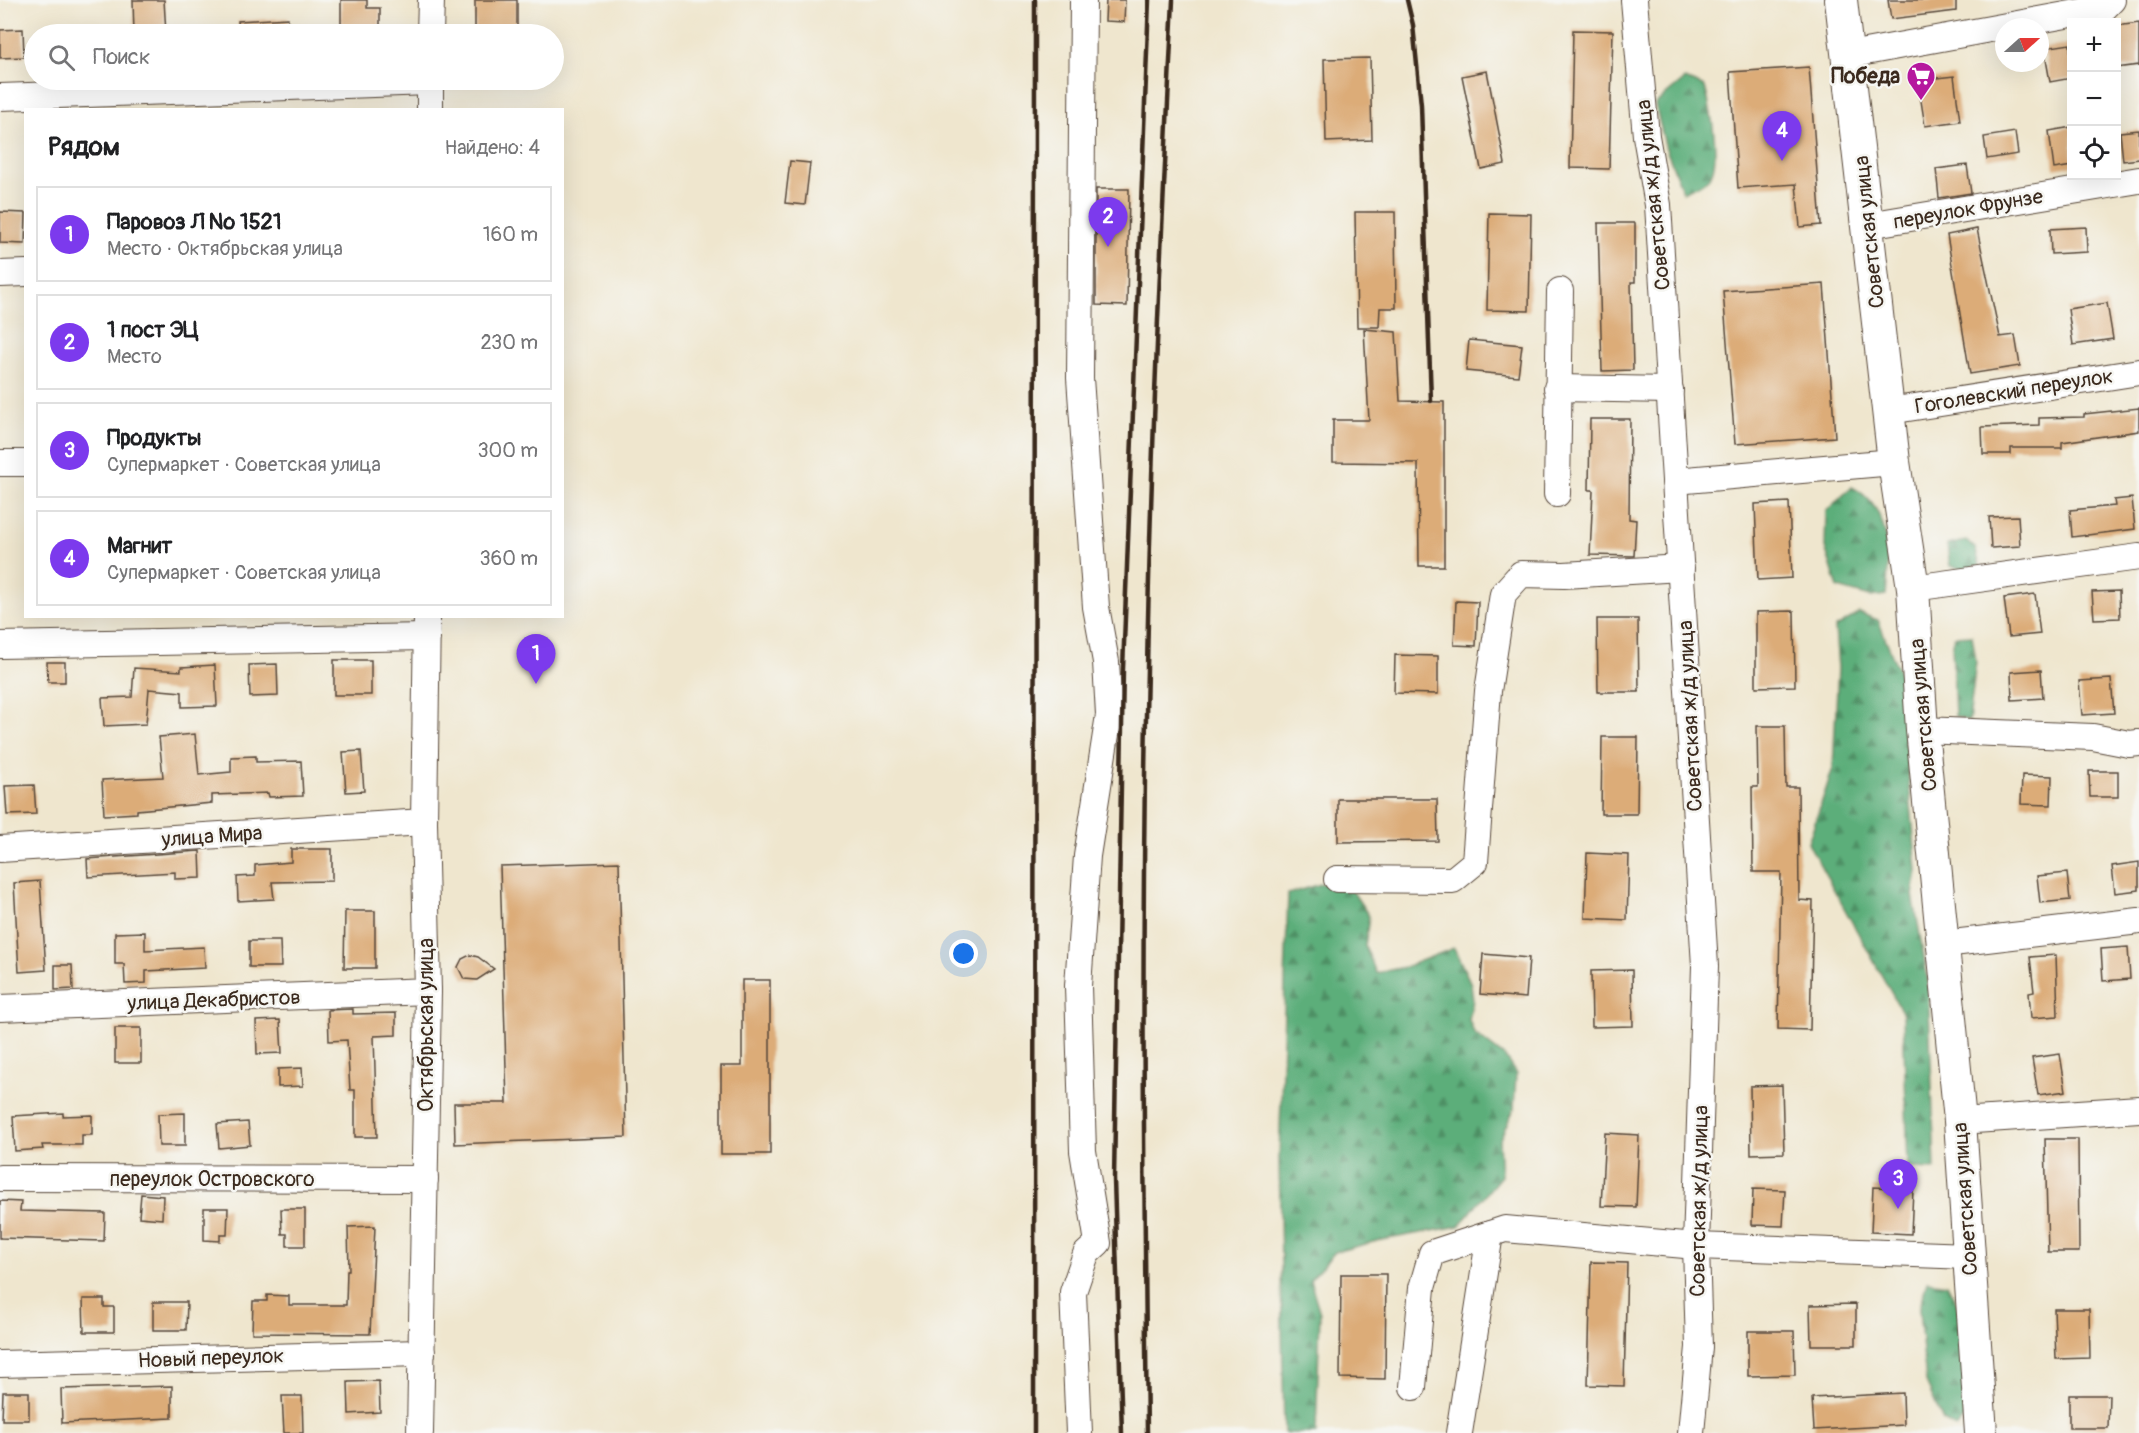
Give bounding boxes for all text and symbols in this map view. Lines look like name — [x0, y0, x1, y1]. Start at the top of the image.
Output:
north arrow — [1995, 18, 2049, 72]
map controls — [2067, 18, 2121, 180]
button: + — [2067, 18, 2121, 72]
search box — [24, 24, 564, 90]
icon: search — [45, 41, 78, 74]
text: Поиск — [93, 43, 150, 71]
supermarket icon: Победа — [1905, 60, 1937, 102]
place label: Победа — [1831, 63, 1900, 90]
button: − — [2067, 72, 2121, 126]
street label: Советская ж/д улица — [1630, 98, 1677, 292]
pin: 4 — [1762, 112, 1802, 161]
button: locate — [2067, 126, 2121, 180]
text: Рядом — [48, 131, 120, 163]
text: Найдено: 4 — [445, 135, 540, 160]
street label: Советская улица — [1848, 154, 1891, 310]
street label: переулок Фрунзе — [1891, 183, 2046, 236]
pin: 2 — [1088, 198, 1128, 247]
text: Паровоз Л № 1521 — [107, 208, 282, 236]
text: 1 — [66, 222, 73, 247]
text: 160 m — [483, 222, 538, 247]
text: Место · Октябрьская улица — [107, 236, 343, 261]
text: 1 пост ЭЦ — [107, 316, 199, 344]
text: 2 — [64, 330, 75, 355]
text: 230 m — [481, 330, 538, 355]
text: Место — [107, 344, 162, 369]
street label: Гоголевский переулок — [1913, 362, 2115, 421]
text: Продукты — [107, 424, 202, 452]
text: 3 — [64, 438, 75, 463]
text: 300 m — [477, 438, 538, 463]
text: Супермаркет · Советская улица — [107, 452, 381, 477]
text: Магнит — [107, 532, 172, 560]
text: 4 — [64, 546, 75, 571]
text: 360 m — [479, 546, 538, 571]
text: Супермаркет · Советская улица — [107, 560, 381, 585]
street label: Советская ж/д улица — [1672, 620, 1709, 812]
pin: 1 — [516, 634, 556, 684]
street label: Советская улица — [1903, 637, 1944, 793]
street label: улица Мира — [160, 820, 263, 854]
street label: Октябрьская улица — [413, 938, 440, 1112]
your location — [949, 939, 978, 968]
street label: улица Декабристов — [126, 984, 301, 1017]
street label: Советская ж/д улица — [1684, 1105, 1715, 1297]
street label: Советская улица — [1947, 1121, 1984, 1276]
pin: 3 — [1878, 1160, 1918, 1209]
street label: переулок Островского — [110, 1166, 314, 1193]
street label: Новый переулок — [137, 1342, 285, 1375]

